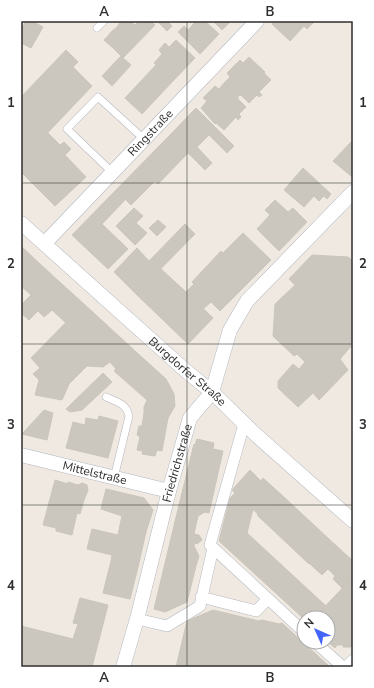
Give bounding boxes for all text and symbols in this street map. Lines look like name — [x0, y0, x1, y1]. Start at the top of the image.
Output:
text: A — [99, 3, 109, 21]
text: B — [266, 3, 275, 21]
text: 1 — [7, 94, 15, 112]
text: 1 — [359, 94, 367, 112]
street label: Ringstraße — [124, 106, 177, 160]
text: 2 — [7, 255, 15, 273]
text: 2 — [359, 255, 367, 273]
street label: Burgdorfer Straße — [145, 333, 230, 410]
text: 3 — [7, 416, 15, 434]
text: 3 — [359, 416, 367, 434]
street label: Friedrichstraße — [158, 422, 196, 504]
street label: Mittelstraße — [61, 457, 129, 488]
text: 4 — [7, 577, 15, 595]
text: 4 — [359, 577, 367, 595]
north arrow — [296, 610, 336, 650]
text: N — [301, 615, 317, 631]
text: A — [99, 669, 109, 687]
text: B — [266, 669, 275, 687]

